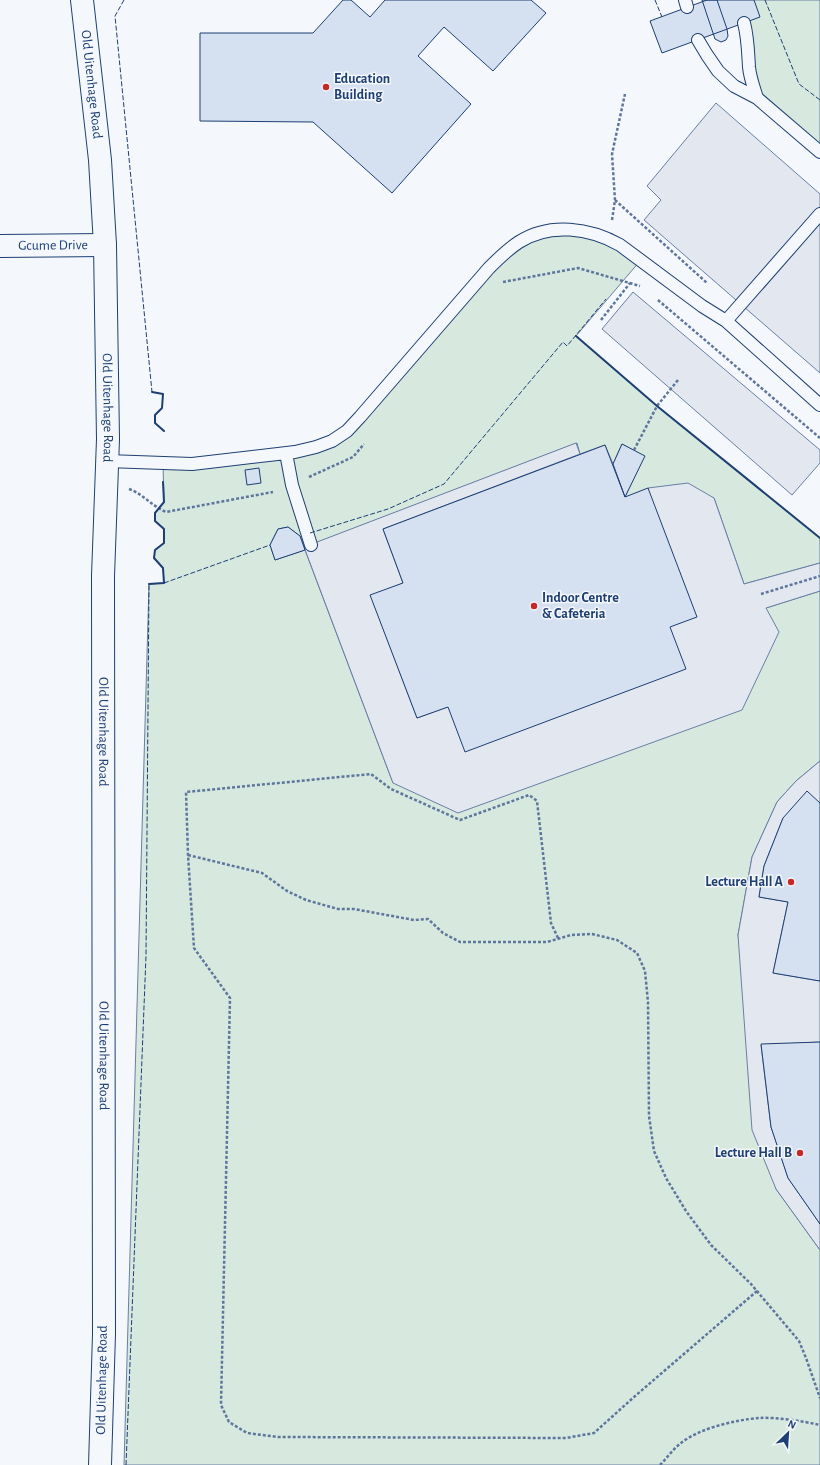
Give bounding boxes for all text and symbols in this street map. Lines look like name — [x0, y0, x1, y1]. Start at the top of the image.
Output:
street label: Old Uitenhage Road — [78, 29, 105, 140]
place label: Education Building — [334, 72, 390, 102]
marker: Education Building — [321, 82, 331, 92]
street label: Gcume Drive — [18, 238, 88, 253]
street label: Old Uitenhage Road — [100, 353, 115, 463]
place label: Indoor Centre & Cafeteria — [542, 591, 619, 621]
marker: Indoor Centre & Cafeteria — [529, 601, 539, 611]
street label: Old Uitenhage Road — [96, 677, 110, 786]
place label: Lecture Hall A — [705, 875, 784, 889]
marker: Lecture Hall A — [786, 877, 796, 887]
street label: Old Uitenhage Road — [97, 1001, 111, 1110]
place label: Lecture Hall B — [715, 1146, 792, 1160]
marker: Lecture Hall B — [795, 1148, 805, 1158]
street label: Old Uitenhage Road — [94, 1325, 110, 1435]
north arrow — [768, 1413, 808, 1453]
text: N — [786, 1418, 798, 1431]

